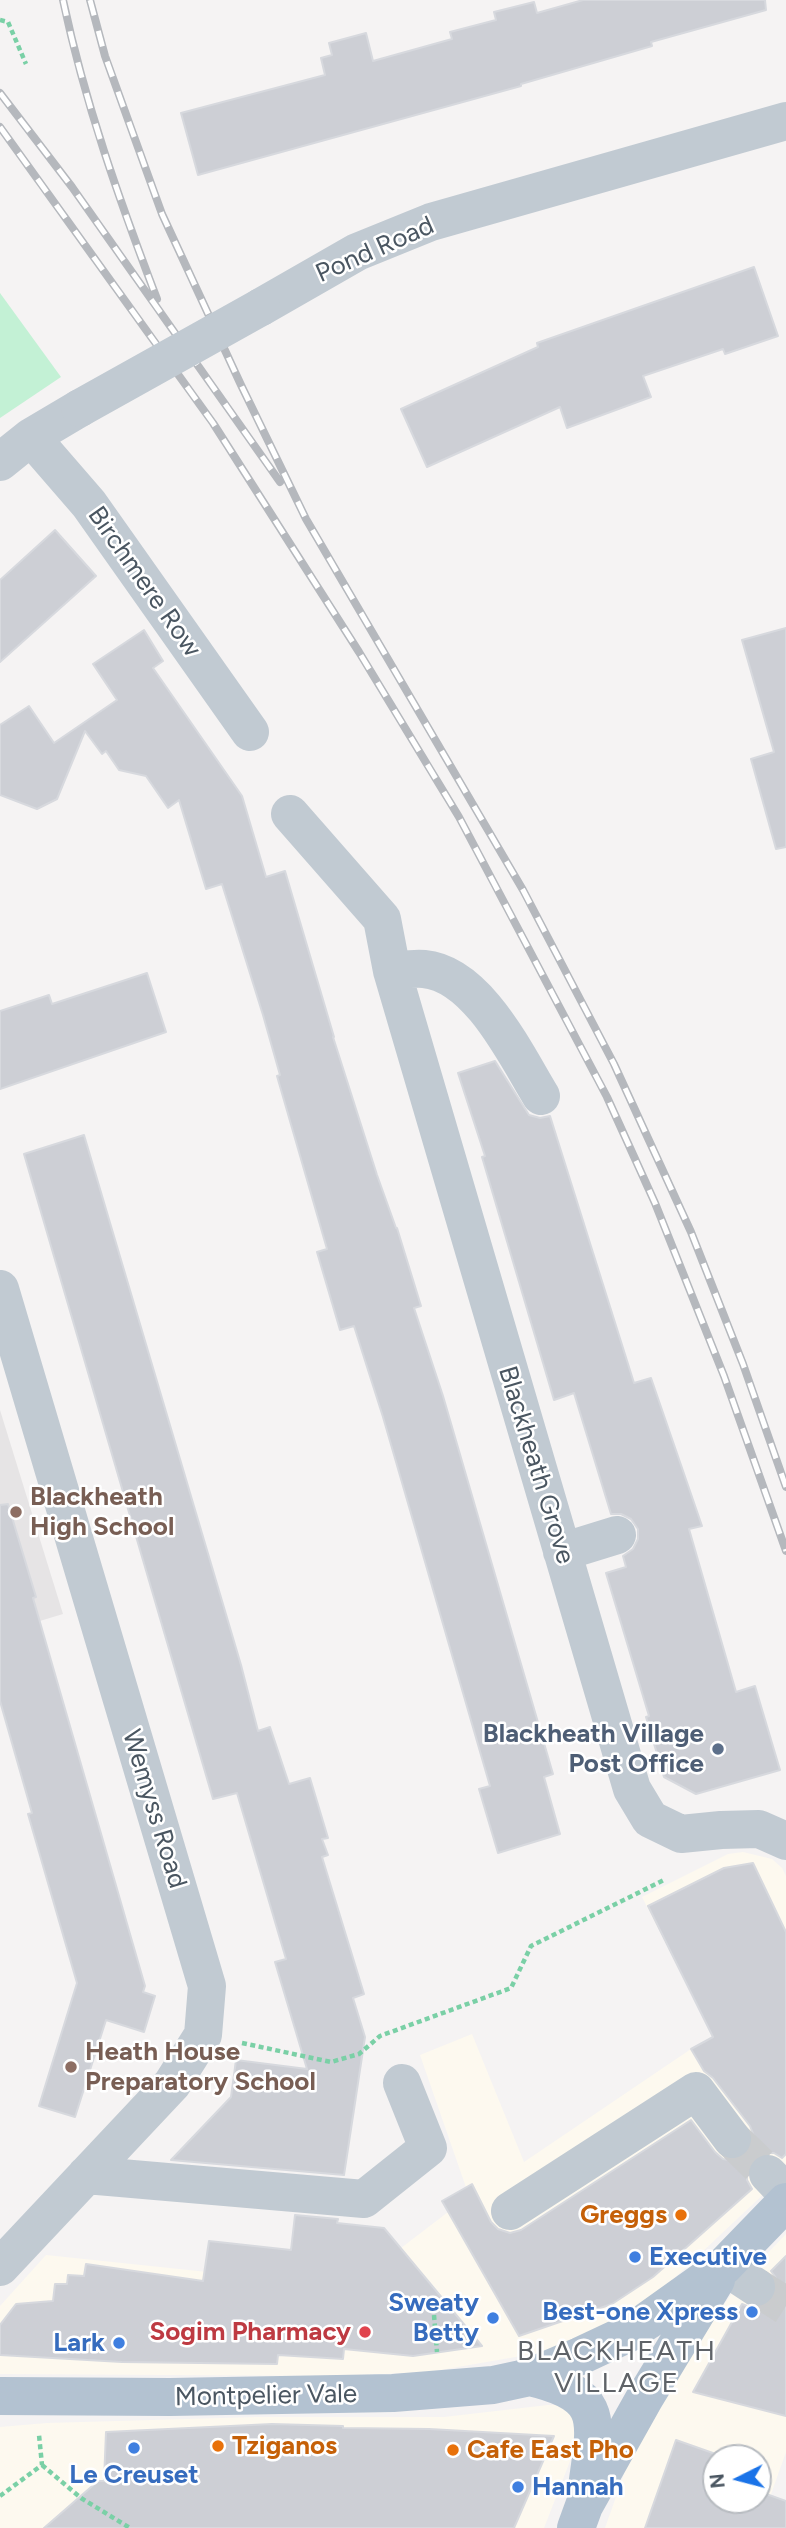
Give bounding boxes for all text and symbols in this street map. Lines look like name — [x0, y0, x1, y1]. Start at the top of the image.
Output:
street label: Pond Road — [311, 210, 439, 290]
street label: Birchmere Row — [81, 501, 207, 663]
street label: Blackheath Grove — [491, 1362, 581, 1568]
place label: Blackheath High School — [30, 1481, 174, 1542]
marker: Blackheath High School — [8, 1504, 24, 1520]
place label: Blackheath Village Post Office — [483, 1718, 704, 1780]
street label: Wemyss Road — [115, 1726, 193, 1892]
marker: Blackheath Village Post Office — [710, 1741, 726, 1757]
place label: Heath House Preparatory School — [85, 2036, 316, 2098]
marker: Heath House Preparatory School — [63, 2059, 79, 2075]
place label: Greggs — [580, 2199, 667, 2231]
marker: Greggs — [673, 2207, 689, 2223]
place label: Executive — [649, 2241, 767, 2273]
marker: Executive — [627, 2249, 643, 2265]
place label: Sweaty Betty — [388, 2287, 479, 2348]
place label: Best-one Xpress — [542, 2296, 738, 2328]
marker: Best-one Xpress — [744, 2304, 760, 2320]
marker: Sweaty Betty — [485, 2310, 501, 2326]
place label: Sogim Pharmacy — [149, 2316, 351, 2348]
marker: Sogim Pharmacy — [357, 2324, 373, 2340]
place label: Lark — [53, 2327, 105, 2359]
marker: Lark — [111, 2335, 127, 2351]
district label: BLACKHEATH VILLAGE — [518, 2335, 716, 2401]
street label: Montpelier Vale — [175, 2379, 357, 2413]
place label: Tziganos — [232, 2430, 337, 2462]
place label: Cafe East Pho — [467, 2434, 634, 2466]
marker: Tziganos — [210, 2438, 226, 2454]
marker: Le Creuset — [126, 2440, 142, 2456]
marker: Cafe East Pho — [445, 2442, 461, 2458]
north arrow — [702, 2444, 772, 2514]
place label: Le Creuset — [69, 2459, 199, 2491]
place label: Hannah — [532, 2471, 624, 2503]
text: N — [705, 2473, 730, 2490]
marker: Hannah — [510, 2479, 526, 2495]

